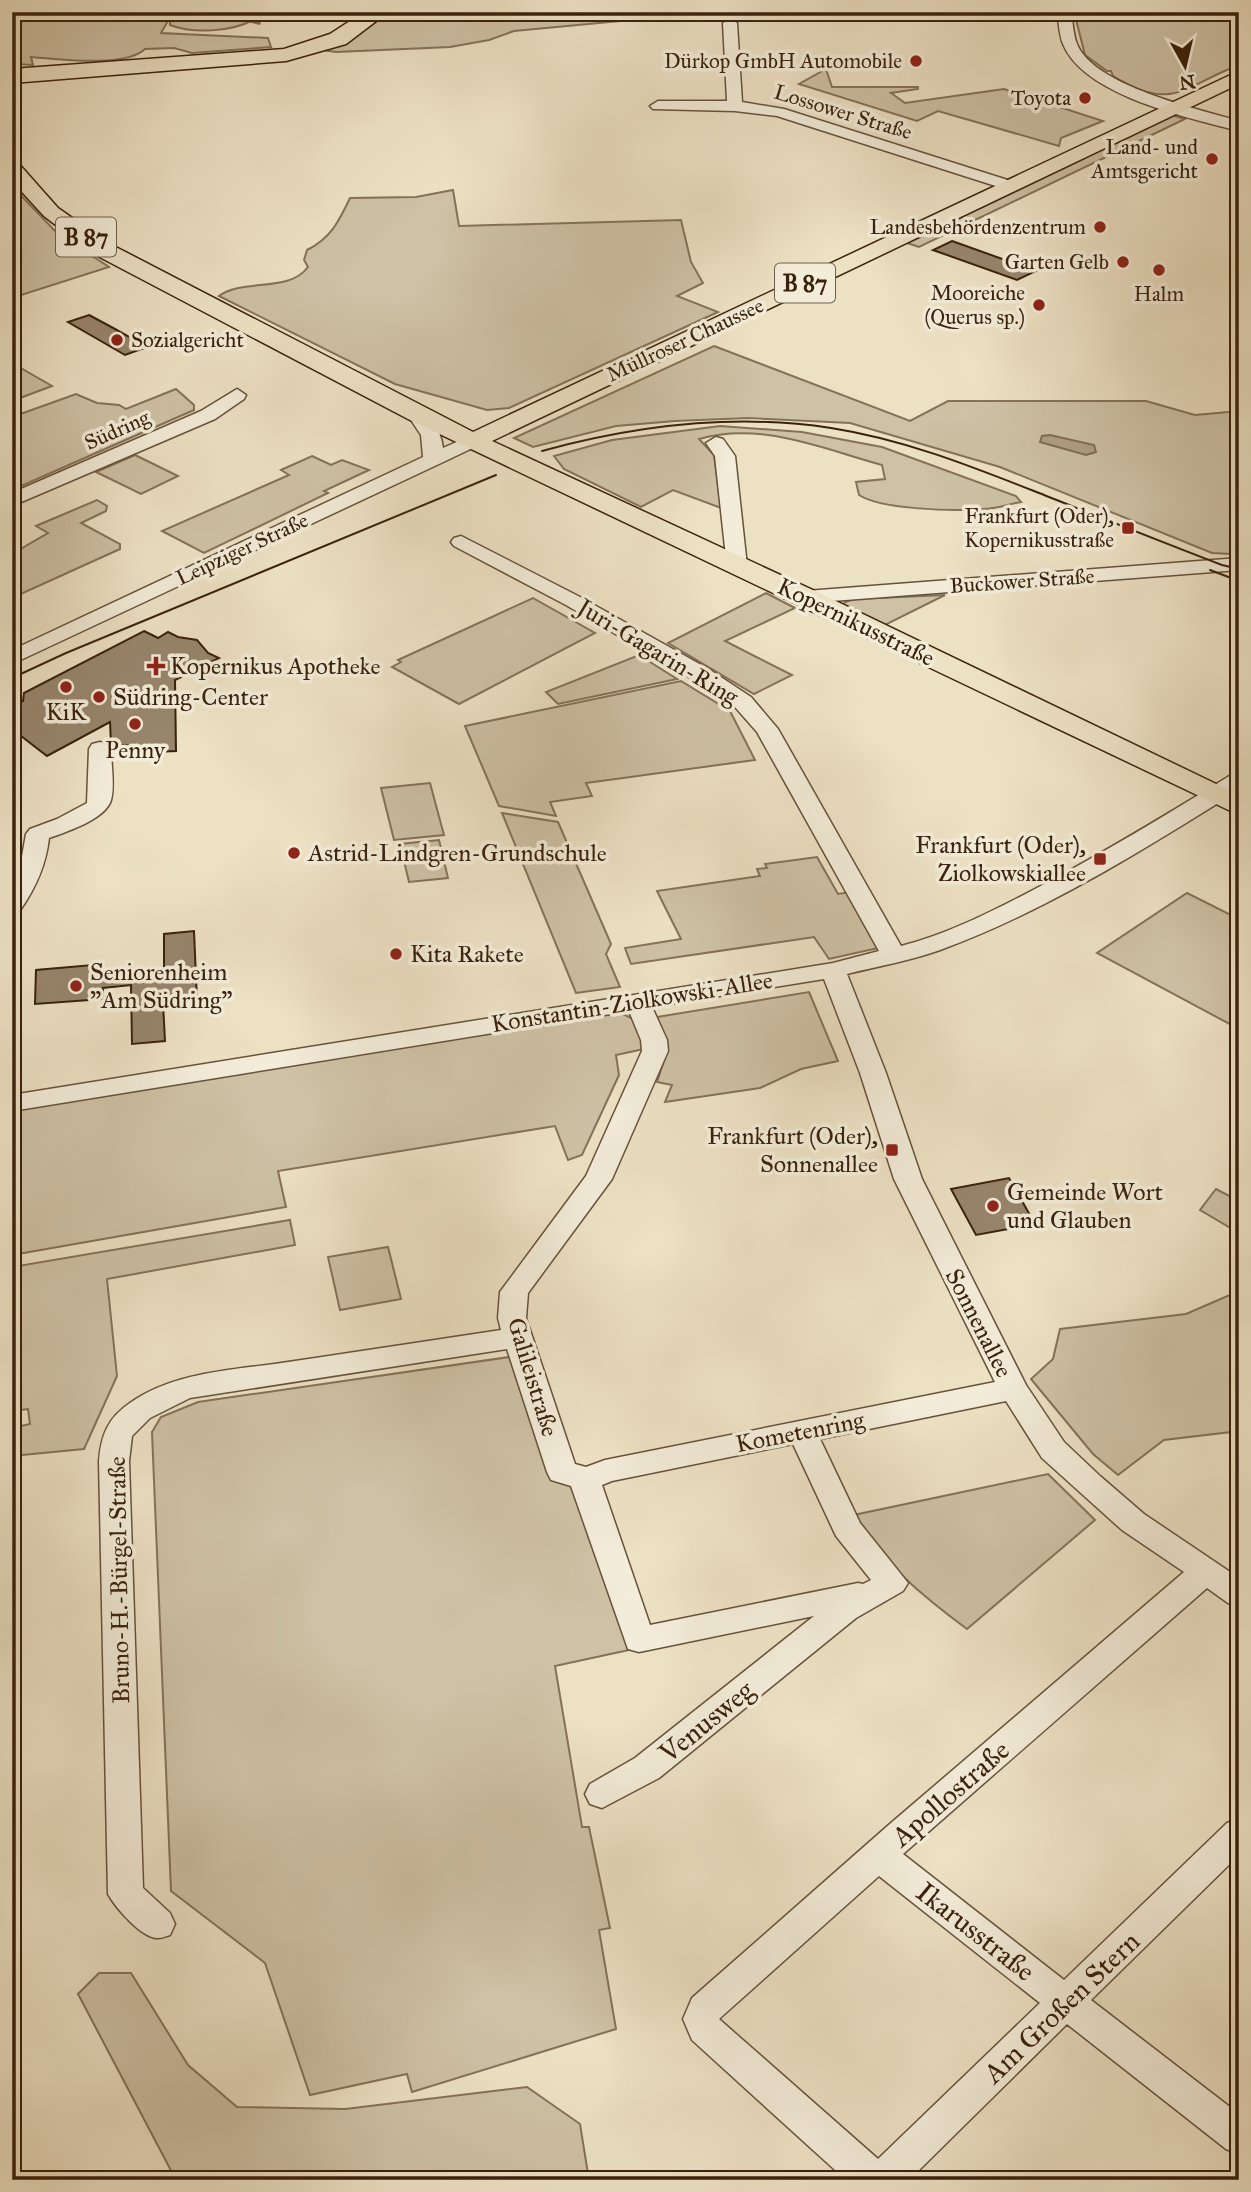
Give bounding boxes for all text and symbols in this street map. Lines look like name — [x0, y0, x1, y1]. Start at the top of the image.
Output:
north arrow — [1150, 32, 1220, 102]
place label: Dürkop GmbH Automobile — [664, 48, 902, 74]
marker: Dürkop GmbH Automobile — [908, 53, 924, 69]
text: N — [1178, 70, 1197, 95]
street label: Lossower Straße — [771, 79, 915, 145]
place label: Toyota — [1011, 85, 1071, 111]
marker: Toyota — [1077, 90, 1093, 106]
place label: Land- und Amtsgericht — [1090, 134, 1199, 184]
marker: Land- und Amtsgericht — [1204, 151, 1220, 167]
place label: Landesbehördenzentrum — [870, 214, 1086, 240]
road number: B 87 — [56, 218, 116, 256]
marker: Landesbehördenzentrum — [1092, 219, 1108, 235]
place label: Garten Gelb — [1005, 249, 1109, 275]
marker: Garten Gelb — [1115, 254, 1131, 270]
marker: Halm — [1151, 262, 1167, 278]
road number: B 87 — [775, 264, 835, 302]
place label: Mooreiche (Querus sp.) — [925, 280, 1025, 330]
place label: Halm — [1134, 281, 1185, 307]
street label: Müllroser Chaussee — [602, 292, 768, 388]
marker: Mooreiche (Querus sp.) — [1031, 297, 1047, 313]
place label: Sozialgericht — [131, 327, 244, 353]
marker: Sozialgericht — [109, 332, 125, 348]
street label: Südring — [80, 404, 154, 456]
place label: Frankfurt (Oder), Kopernikusstraße — [964, 503, 1114, 553]
street label: Leipziger Straße — [172, 507, 312, 591]
marker: Frankfurt (Oder), Kopernikusstraße — [1120, 520, 1136, 536]
street label: Buckower Straße — [949, 563, 1095, 599]
street label: Kopernikusstraße — [773, 571, 939, 673]
street label: Juri-Gagarin-Ring — [569, 591, 745, 712]
place label: Kopernikus Apotheke — [170, 651, 380, 681]
marker: Kopernikus Apotheke — [148, 658, 164, 674]
marker: KiK — [58, 679, 74, 695]
place label: Südring-Center — [113, 682, 268, 712]
marker: Südring-Center — [91, 689, 107, 705]
place label: KiK — [46, 697, 87, 727]
marker: Penny — [127, 716, 143, 732]
place label: Penny — [105, 735, 166, 765]
place label: Frankfurt (Oder), Ziolkowskiallee — [915, 830, 1086, 888]
place label: Astrid-Lindgren-Grundschule — [307, 838, 607, 868]
marker: Astrid-Lindgren-Grundschule — [286, 845, 302, 861]
marker: Frankfurt (Oder), Ziolkowskiallee — [1092, 851, 1108, 867]
place label: Kita Rakete — [410, 939, 524, 969]
marker: Kita Rakete — [388, 946, 404, 962]
place label: Seniorenheim "Am Südring" — [90, 957, 233, 1015]
street label: Konstantin-Ziolkowski-Allee — [489, 965, 775, 1039]
marker: Seniorenheim "Am Südring" — [68, 978, 84, 994]
place label: Frankfurt (Oder), Sonnenallee — [707, 1121, 878, 1179]
marker: Frankfurt (Oder), Sonnenallee — [884, 1142, 900, 1158]
place label: Gemeinde Wort und Glauben — [1007, 1177, 1163, 1235]
marker: Gemeinde Wort und Glauben — [985, 1198, 1001, 1214]
street label: Sonnenallee — [939, 1264, 1019, 1382]
street label: Galileistraße — [501, 1314, 565, 1440]
street label: Kometenring — [733, 1405, 868, 1459]
street label: Bruno-H.-Bürgel-Straße — [102, 1456, 136, 1704]
street label: Venusweg — [651, 1672, 762, 1771]
street label: Apollostraße — [883, 1733, 1017, 1855]
street label: Ikarusstraße — [909, 1874, 1042, 1989]
street label: Am Großen Stern — [975, 1924, 1147, 2092]

